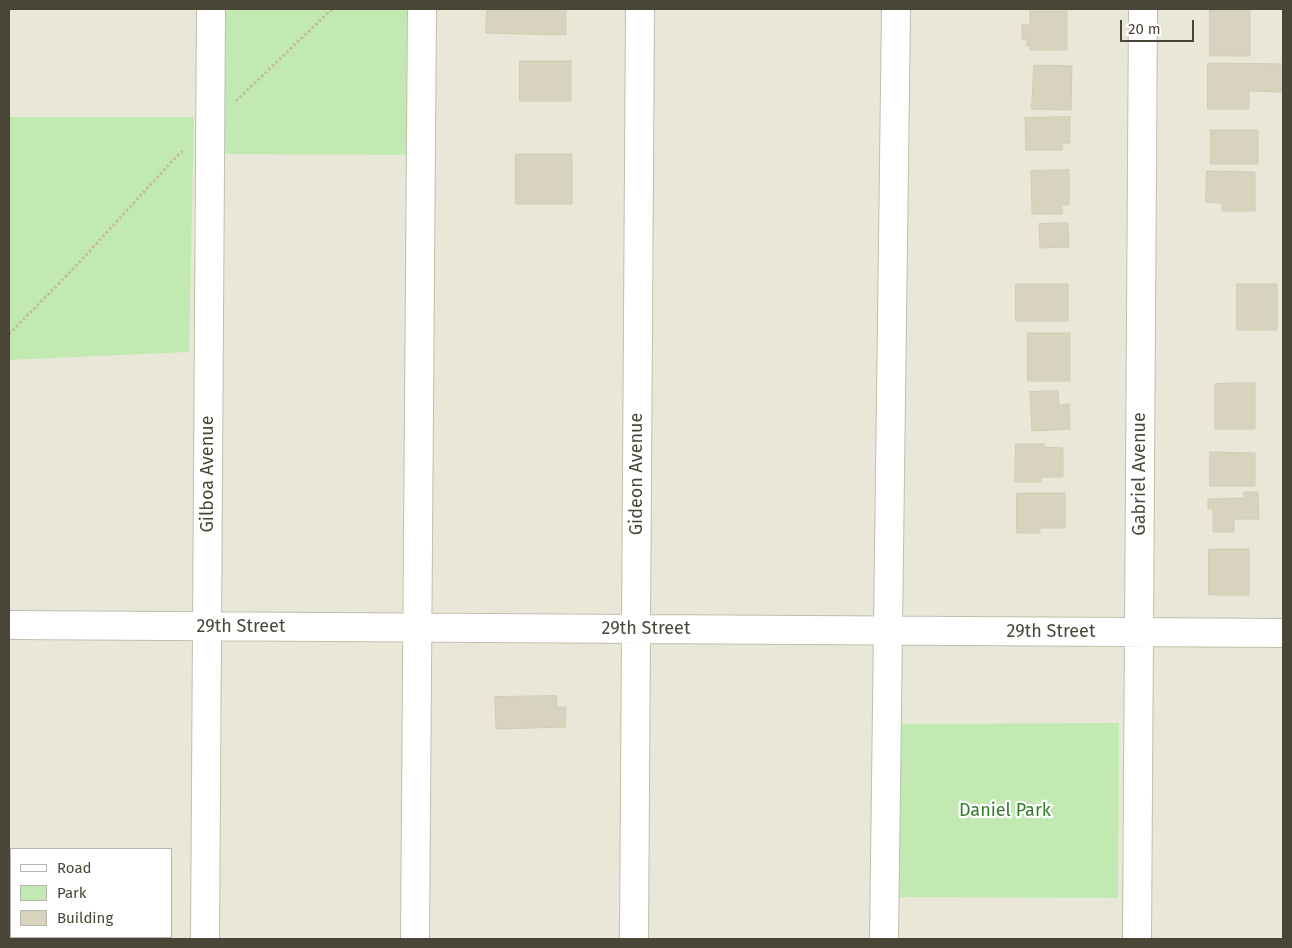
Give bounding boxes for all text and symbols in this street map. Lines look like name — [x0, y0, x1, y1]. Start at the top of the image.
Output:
scale bar — [1122, 10, 1196, 42]
text: 20 m — [1128, 20, 1161, 38]
street label: Gabriel Avenue — [1129, 412, 1151, 536]
street label: Gideon Avenue — [626, 413, 648, 535]
street label: Gilboa Avenue — [197, 415, 219, 533]
street label: 29th Street — [197, 616, 285, 638]
street label: 29th Street — [602, 618, 690, 640]
street label: 29th Street — [1007, 621, 1095, 643]
park label: Daniel Park — [959, 800, 1051, 822]
legend — [10, 848, 172, 938]
text: Road — [57, 859, 92, 877]
text: Park — [57, 884, 87, 902]
text: Building — [57, 909, 113, 927]

